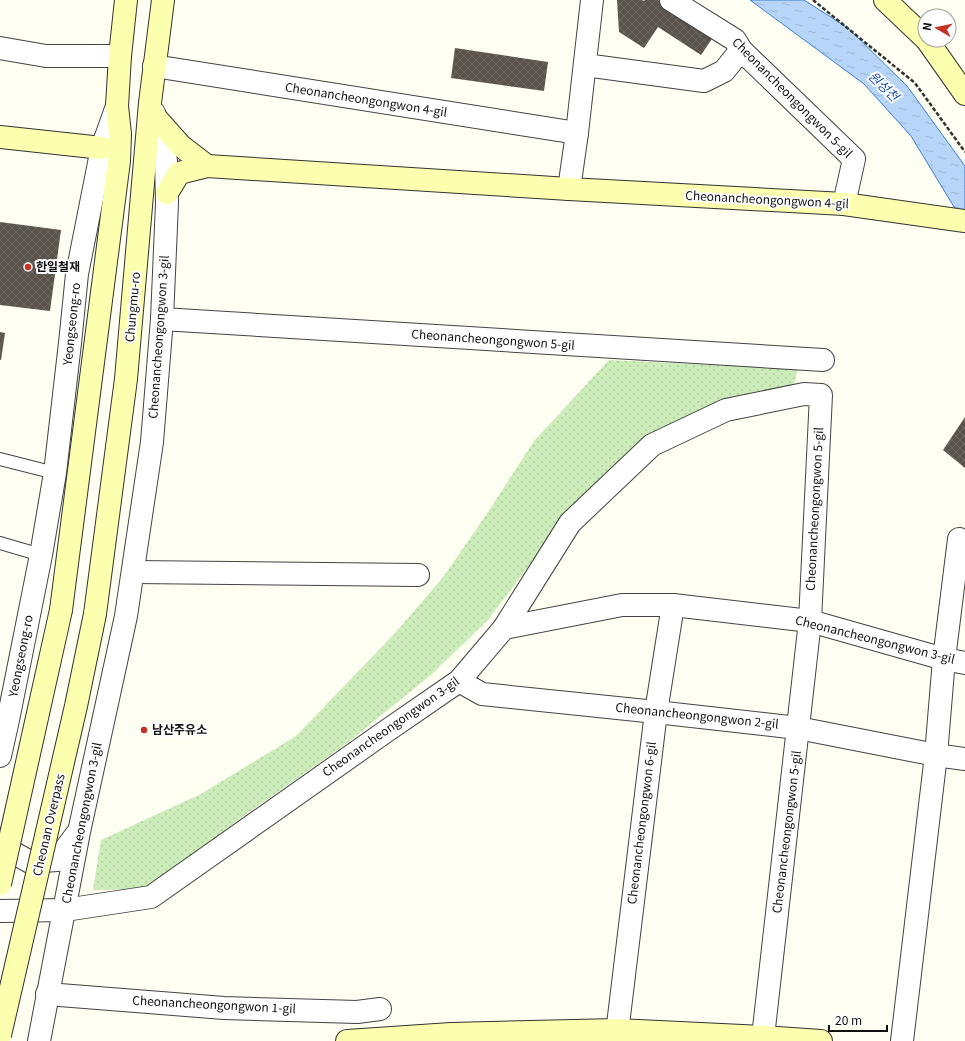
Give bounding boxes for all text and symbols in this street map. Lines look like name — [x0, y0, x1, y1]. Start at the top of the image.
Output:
north arrow — [917, 8, 957, 48]
text: N — [918, 21, 935, 32]
street label: Cheonancheongongwon 5-gil — [729, 33, 857, 161]
water label: 원성천 — [865, 66, 905, 106]
street label: Cheonancheongongwon 4-gil — [284, 77, 448, 120]
street label: Cheonancheongongwon 4-gil — [685, 186, 849, 211]
street label: Cheonancheongongwon 3-gil — [143, 255, 172, 419]
place label: 한일철재 — [36, 257, 80, 274]
marker: 한일철재 — [23, 262, 33, 272]
street label: Chungmu-ro — [120, 271, 143, 343]
street label: Yeongseong-ro — [58, 282, 83, 367]
street label: Cheonancheongongwon 5-gil — [411, 324, 575, 353]
street label: Cheonancheongongwon 5-gil — [801, 427, 826, 591]
street label: Cheonancheongongwon 3-gil — [794, 610, 957, 667]
street label: Yeongseong-ro — [3, 613, 36, 699]
street label: Cheonancheongongwon 3-gil — [318, 672, 462, 780]
street label: Cheonancheongongwon 2-gil — [615, 697, 780, 732]
place label: 남산주유소 — [152, 720, 207, 737]
marker: 남산주유소 — [139, 725, 149, 735]
street label: Cheonancheongongwon 6-gil — [622, 740, 659, 905]
street label: Cheonancheongongwon 3-gil — [57, 741, 105, 905]
street label: Cheonancheongongwon 5-gil — [767, 749, 804, 914]
street label: Cheonan Overpass — [27, 771, 68, 878]
street label: Cheonancheongongwon 1-gil — [132, 991, 296, 1016]
scale bar — [829, 1007, 887, 1033]
text: 20 m — [835, 1011, 862, 1028]

